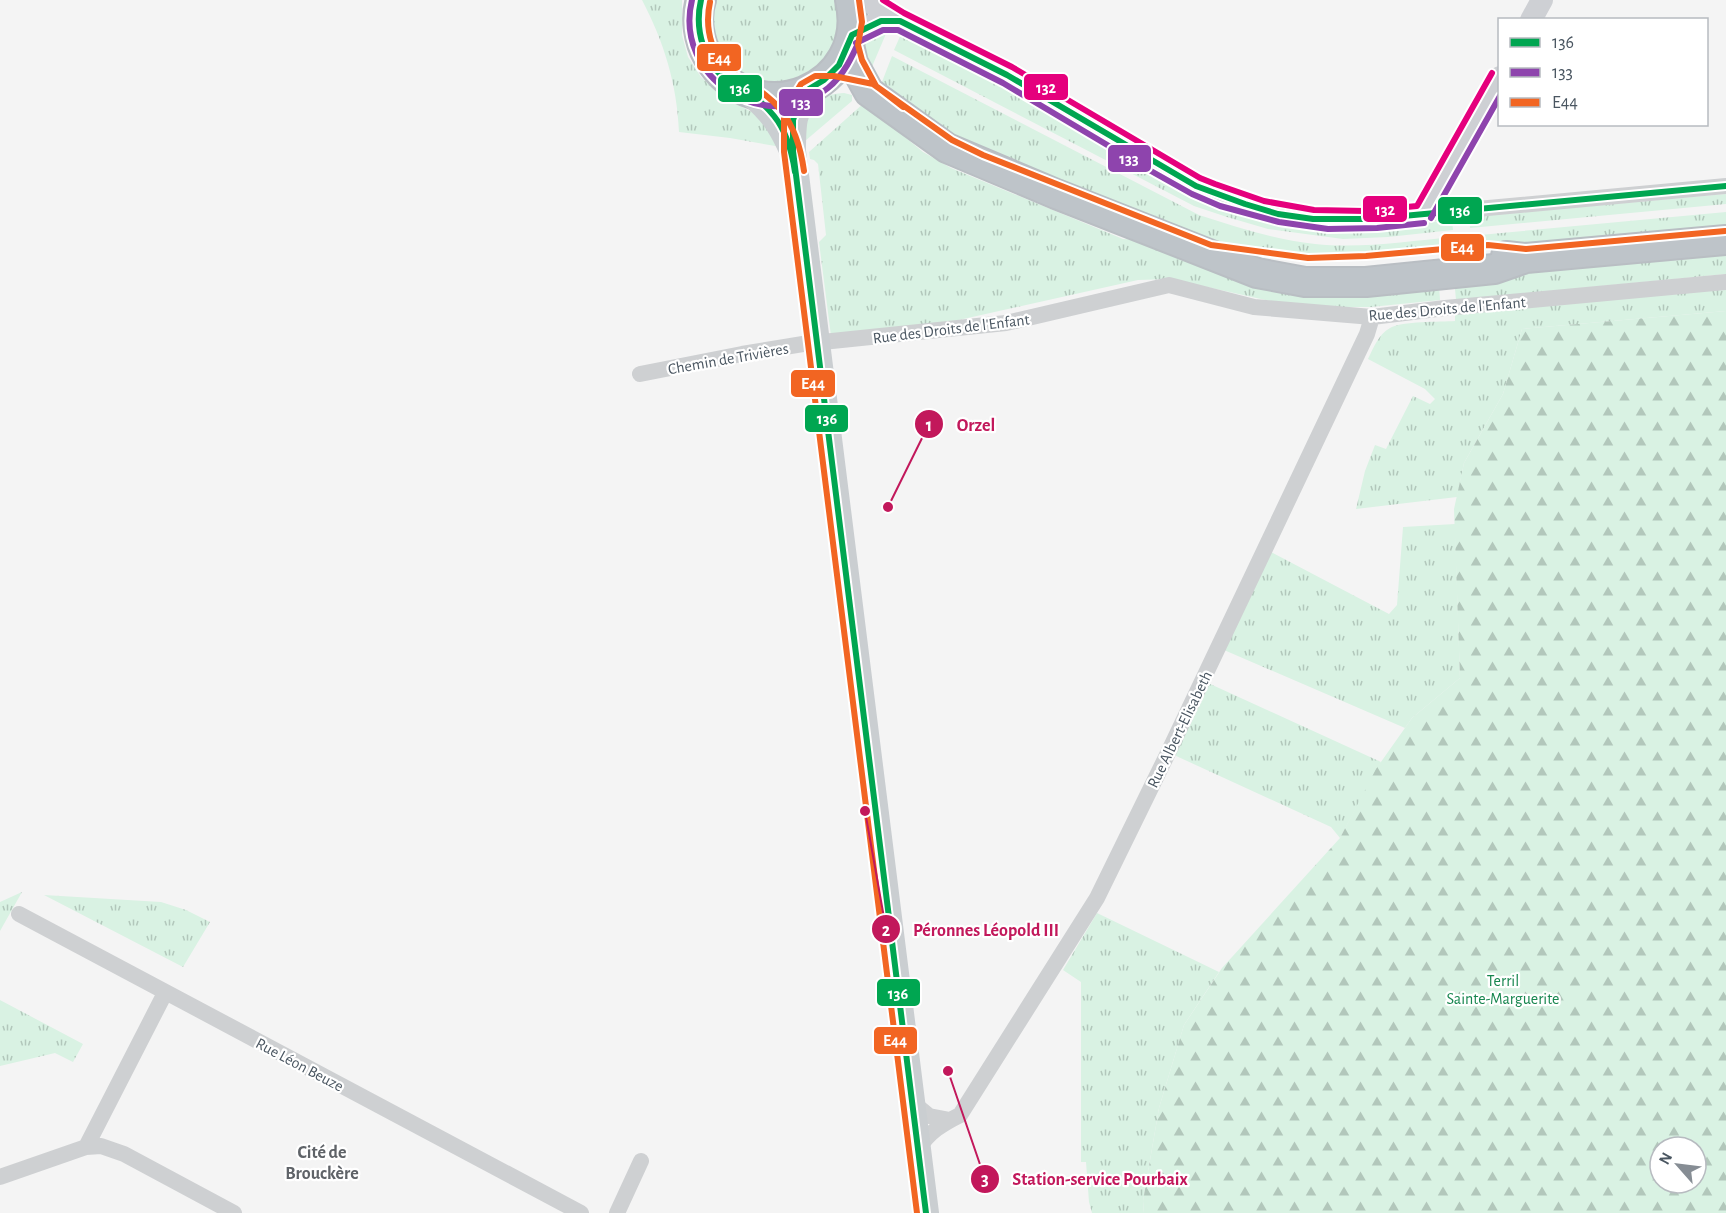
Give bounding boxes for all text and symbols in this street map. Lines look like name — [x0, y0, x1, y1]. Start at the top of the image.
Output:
legend — [1498, 18, 1708, 126]
text: 136 — [1552, 34, 1574, 52]
line badge: E44 — [696, 43, 742, 72]
text: E44 — [707, 51, 731, 67]
text: 133 — [1552, 64, 1573, 82]
line badge: 132 — [1023, 73, 1069, 101]
line badge: 136 — [717, 74, 763, 103]
text: 132 — [1036, 80, 1057, 96]
text: 136 — [730, 81, 750, 97]
line badge: 133 — [778, 88, 824, 117]
text: E44 — [1552, 94, 1578, 112]
text: 133 — [791, 95, 811, 111]
line badge: 133 — [1107, 144, 1152, 173]
text: 133 — [1119, 151, 1139, 167]
line badge: 132 — [1362, 195, 1408, 223]
line badge: 136 — [1437, 196, 1483, 225]
text: 132 — [1375, 202, 1396, 218]
text: 136 — [1450, 203, 1470, 219]
line badge: E44 — [1440, 233, 1485, 262]
text: E44 — [1450, 240, 1474, 256]
street label: Rue des Droits de l'Enfant — [1368, 294, 1526, 324]
street label: Rue des Droits de l'Enfant — [872, 311, 1030, 347]
street label: Chemin de Trivières — [667, 340, 790, 377]
line badge: E44 — [790, 369, 836, 398]
text: E44 — [801, 376, 825, 392]
line badge: 136 — [804, 404, 849, 433]
callout: Orzel — [914, 406, 1007, 442]
text: 136 — [817, 411, 837, 427]
text: 1 — [926, 417, 932, 435]
text: Orzel — [957, 417, 995, 435]
street label: Rue Albert-Elisabeth — [1145, 668, 1215, 790]
callout: Péronnes Léopold III — [871, 911, 1071, 947]
text: 2 — [882, 922, 891, 940]
text: Péronnes Léopold III — [913, 922, 1059, 940]
park label: Terril Sainte-Marguerite — [1447, 973, 1559, 1007]
line badge: 136 — [876, 978, 921, 1007]
text: 136 — [888, 986, 908, 1002]
line badge: E44 — [873, 1026, 918, 1055]
text: E44 — [883, 1033, 907, 1049]
street label: Rue Léon Beuze — [253, 1035, 346, 1095]
north arrow — [1648, 1135, 1708, 1195]
district label: Cité de Brouckère — [285, 1144, 359, 1183]
text: N — [1656, 1150, 1675, 1167]
callout: Station-service Pourbaix — [970, 1161, 1200, 1197]
text: 3 — [981, 1171, 989, 1189]
text: Station-service Pourbaix — [1012, 1171, 1189, 1189]

